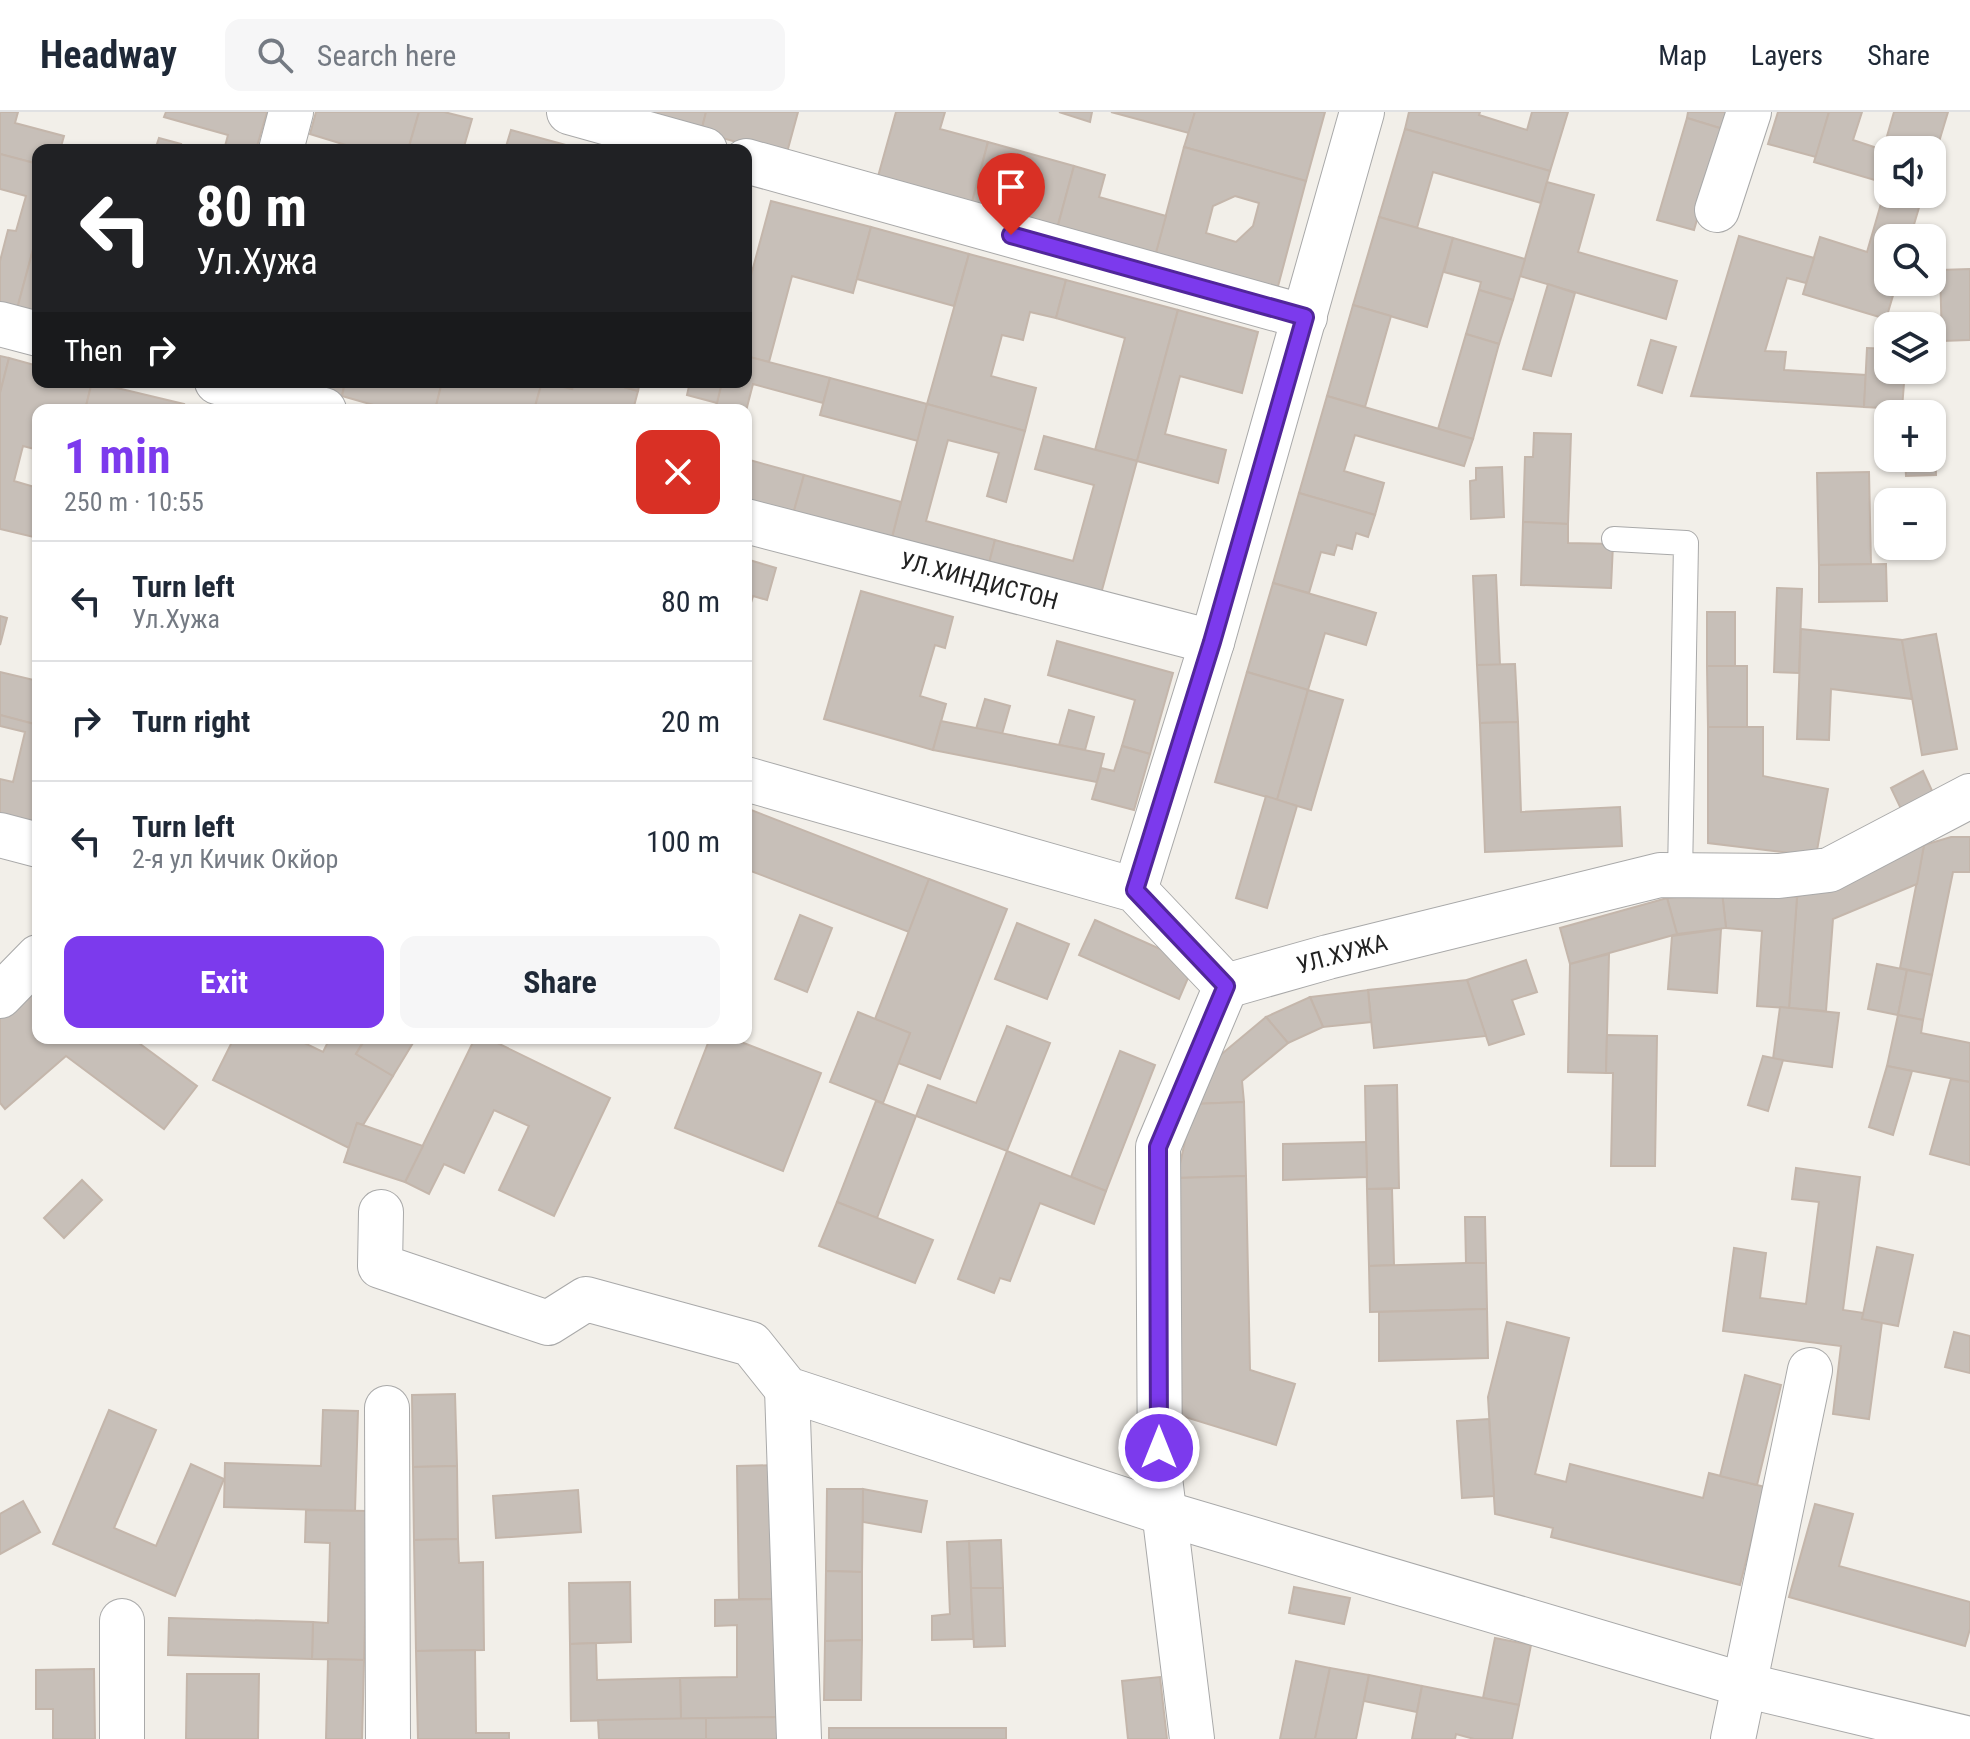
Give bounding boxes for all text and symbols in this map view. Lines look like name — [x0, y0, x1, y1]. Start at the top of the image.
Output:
search box — [225, 19, 785, 91]
text: Headway — [40, 33, 177, 77]
icon: search — [253, 33, 297, 77]
text: Search here — [317, 38, 456, 73]
text: Map — [1658, 39, 1707, 72]
text: Layers — [1751, 39, 1823, 72]
text: Share — [1867, 39, 1930, 72]
map controls — [1874, 136, 1946, 560]
button: sound — [1874, 136, 1946, 208]
pin — [977, 153, 1045, 235]
icon: arrive — [989, 165, 1033, 209]
text: 80 m — [196, 174, 307, 240]
icon: left — [64, 176, 168, 280]
button: search — [1874, 224, 1946, 296]
text: Ул.Хужа — [196, 241, 318, 283]
button: layers — [1874, 312, 1946, 384]
icon: right — [139, 328, 183, 372]
text: Then — [64, 333, 123, 368]
button: + — [1874, 400, 1946, 472]
text: 1 min — [64, 428, 171, 485]
button: close — [636, 430, 720, 514]
text: 250 m · 10:55 — [64, 487, 204, 517]
button: − — [1874, 488, 1946, 560]
street label: УЛ.ХИНДИСТОН — [897, 546, 1061, 616]
text: Turn left — [132, 569, 235, 604]
icon: left — [64, 579, 108, 623]
text: 80 m — [661, 584, 720, 619]
text: Ул.Хужа — [132, 604, 220, 634]
icon: right — [64, 699, 108, 743]
text: Turn right — [132, 704, 250, 739]
text: 20 m — [661, 704, 720, 739]
text: Turn left — [132, 809, 235, 844]
icon: left — [64, 819, 108, 863]
text: 100 m — [646, 824, 720, 859]
text: 2-я ул Кичик Окйор — [132, 844, 338, 874]
street label: УЛ.ХУЖА — [1294, 928, 1391, 980]
button: Exit — [64, 936, 384, 1028]
button: Share — [400, 936, 720, 1028]
position arrow — [1117, 1406, 1201, 1490]

